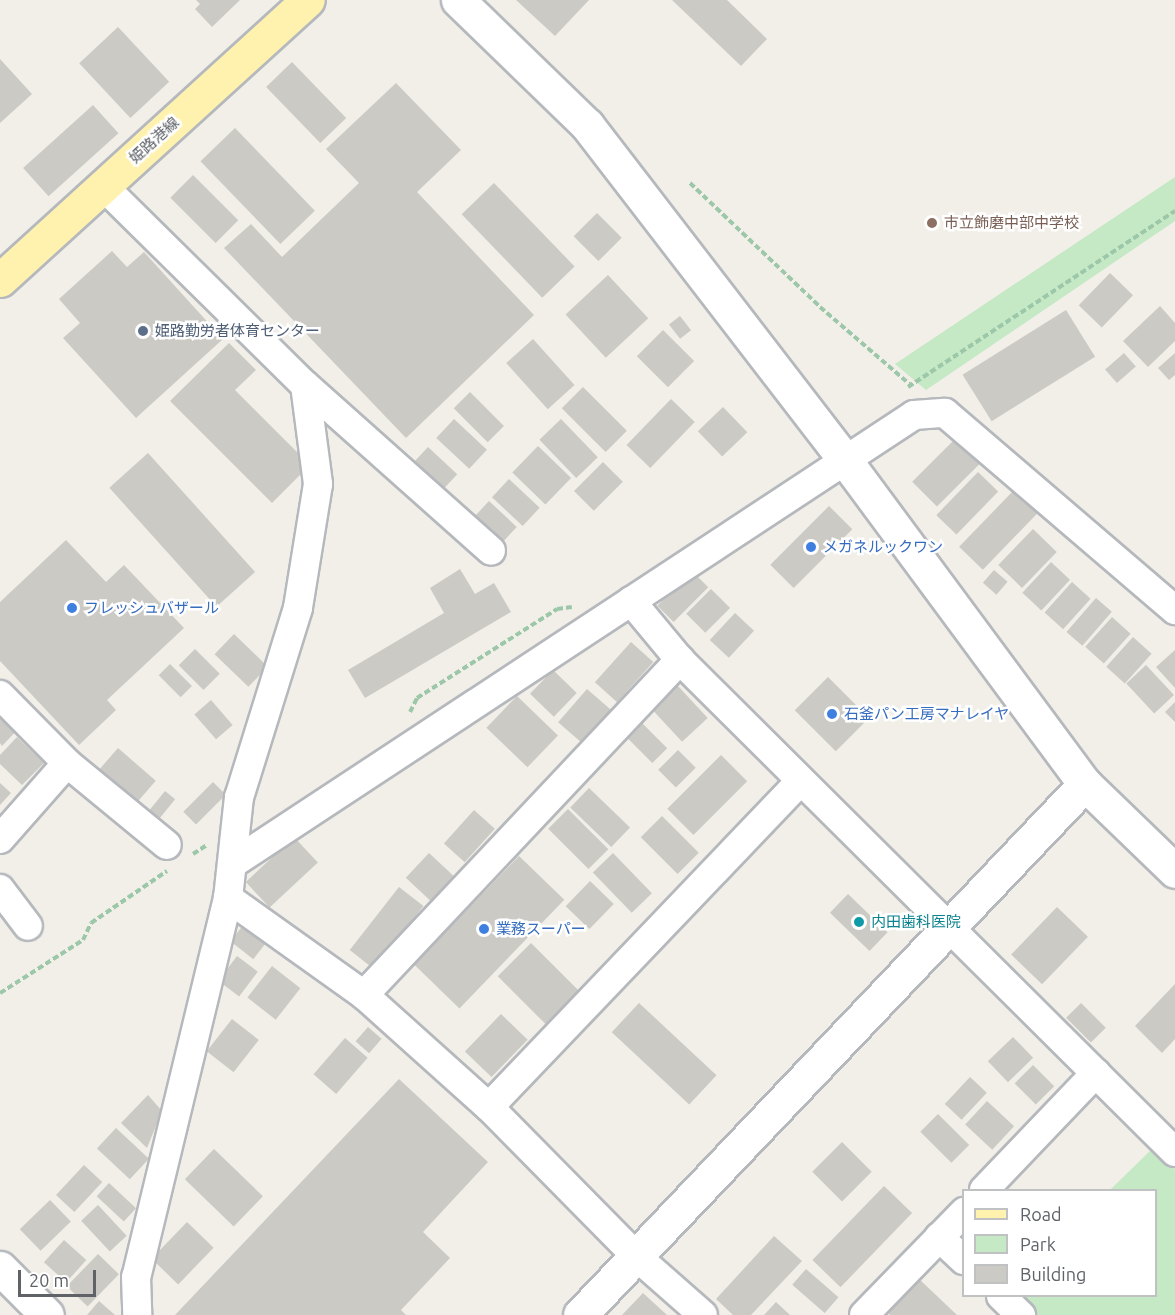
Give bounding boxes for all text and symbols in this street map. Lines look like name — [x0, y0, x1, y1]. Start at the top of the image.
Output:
street label: 姫路港線 — [126, 113, 182, 167]
place label: 市立飾磨中部中学校 — [944, 214, 1079, 232]
marker: 市立飾磨中部中学校 — [925, 216, 939, 230]
place label: 姫路勤労者体育センター — [155, 322, 320, 340]
marker: 姫路勤労者体育センター — [136, 324, 150, 338]
place label: メガネルックワン — [823, 538, 943, 556]
marker: メガネルックワン — [804, 540, 818, 554]
place label: フレッシュバザール — [84, 599, 219, 617]
marker: フレッシュバザール — [65, 601, 79, 615]
place label: 石釜パン工房マナレイヤ — [844, 705, 1009, 723]
marker: 石釜パン工房マナレイヤ — [825, 707, 839, 721]
place label: 内田歯科医院 — [871, 913, 961, 931]
marker: 内田歯科医院 — [852, 915, 866, 929]
place label: 業務スーパー — [496, 920, 586, 938]
marker: 業務スーパー — [477, 922, 491, 936]
legend — [962, 1189, 1157, 1297]
text: Road — [1020, 1204, 1062, 1224]
text: Park — [1020, 1234, 1056, 1254]
scale bar — [21, 1258, 99, 1296]
text: Building — [1020, 1264, 1086, 1284]
text: 20 m — [29, 1270, 69, 1290]

